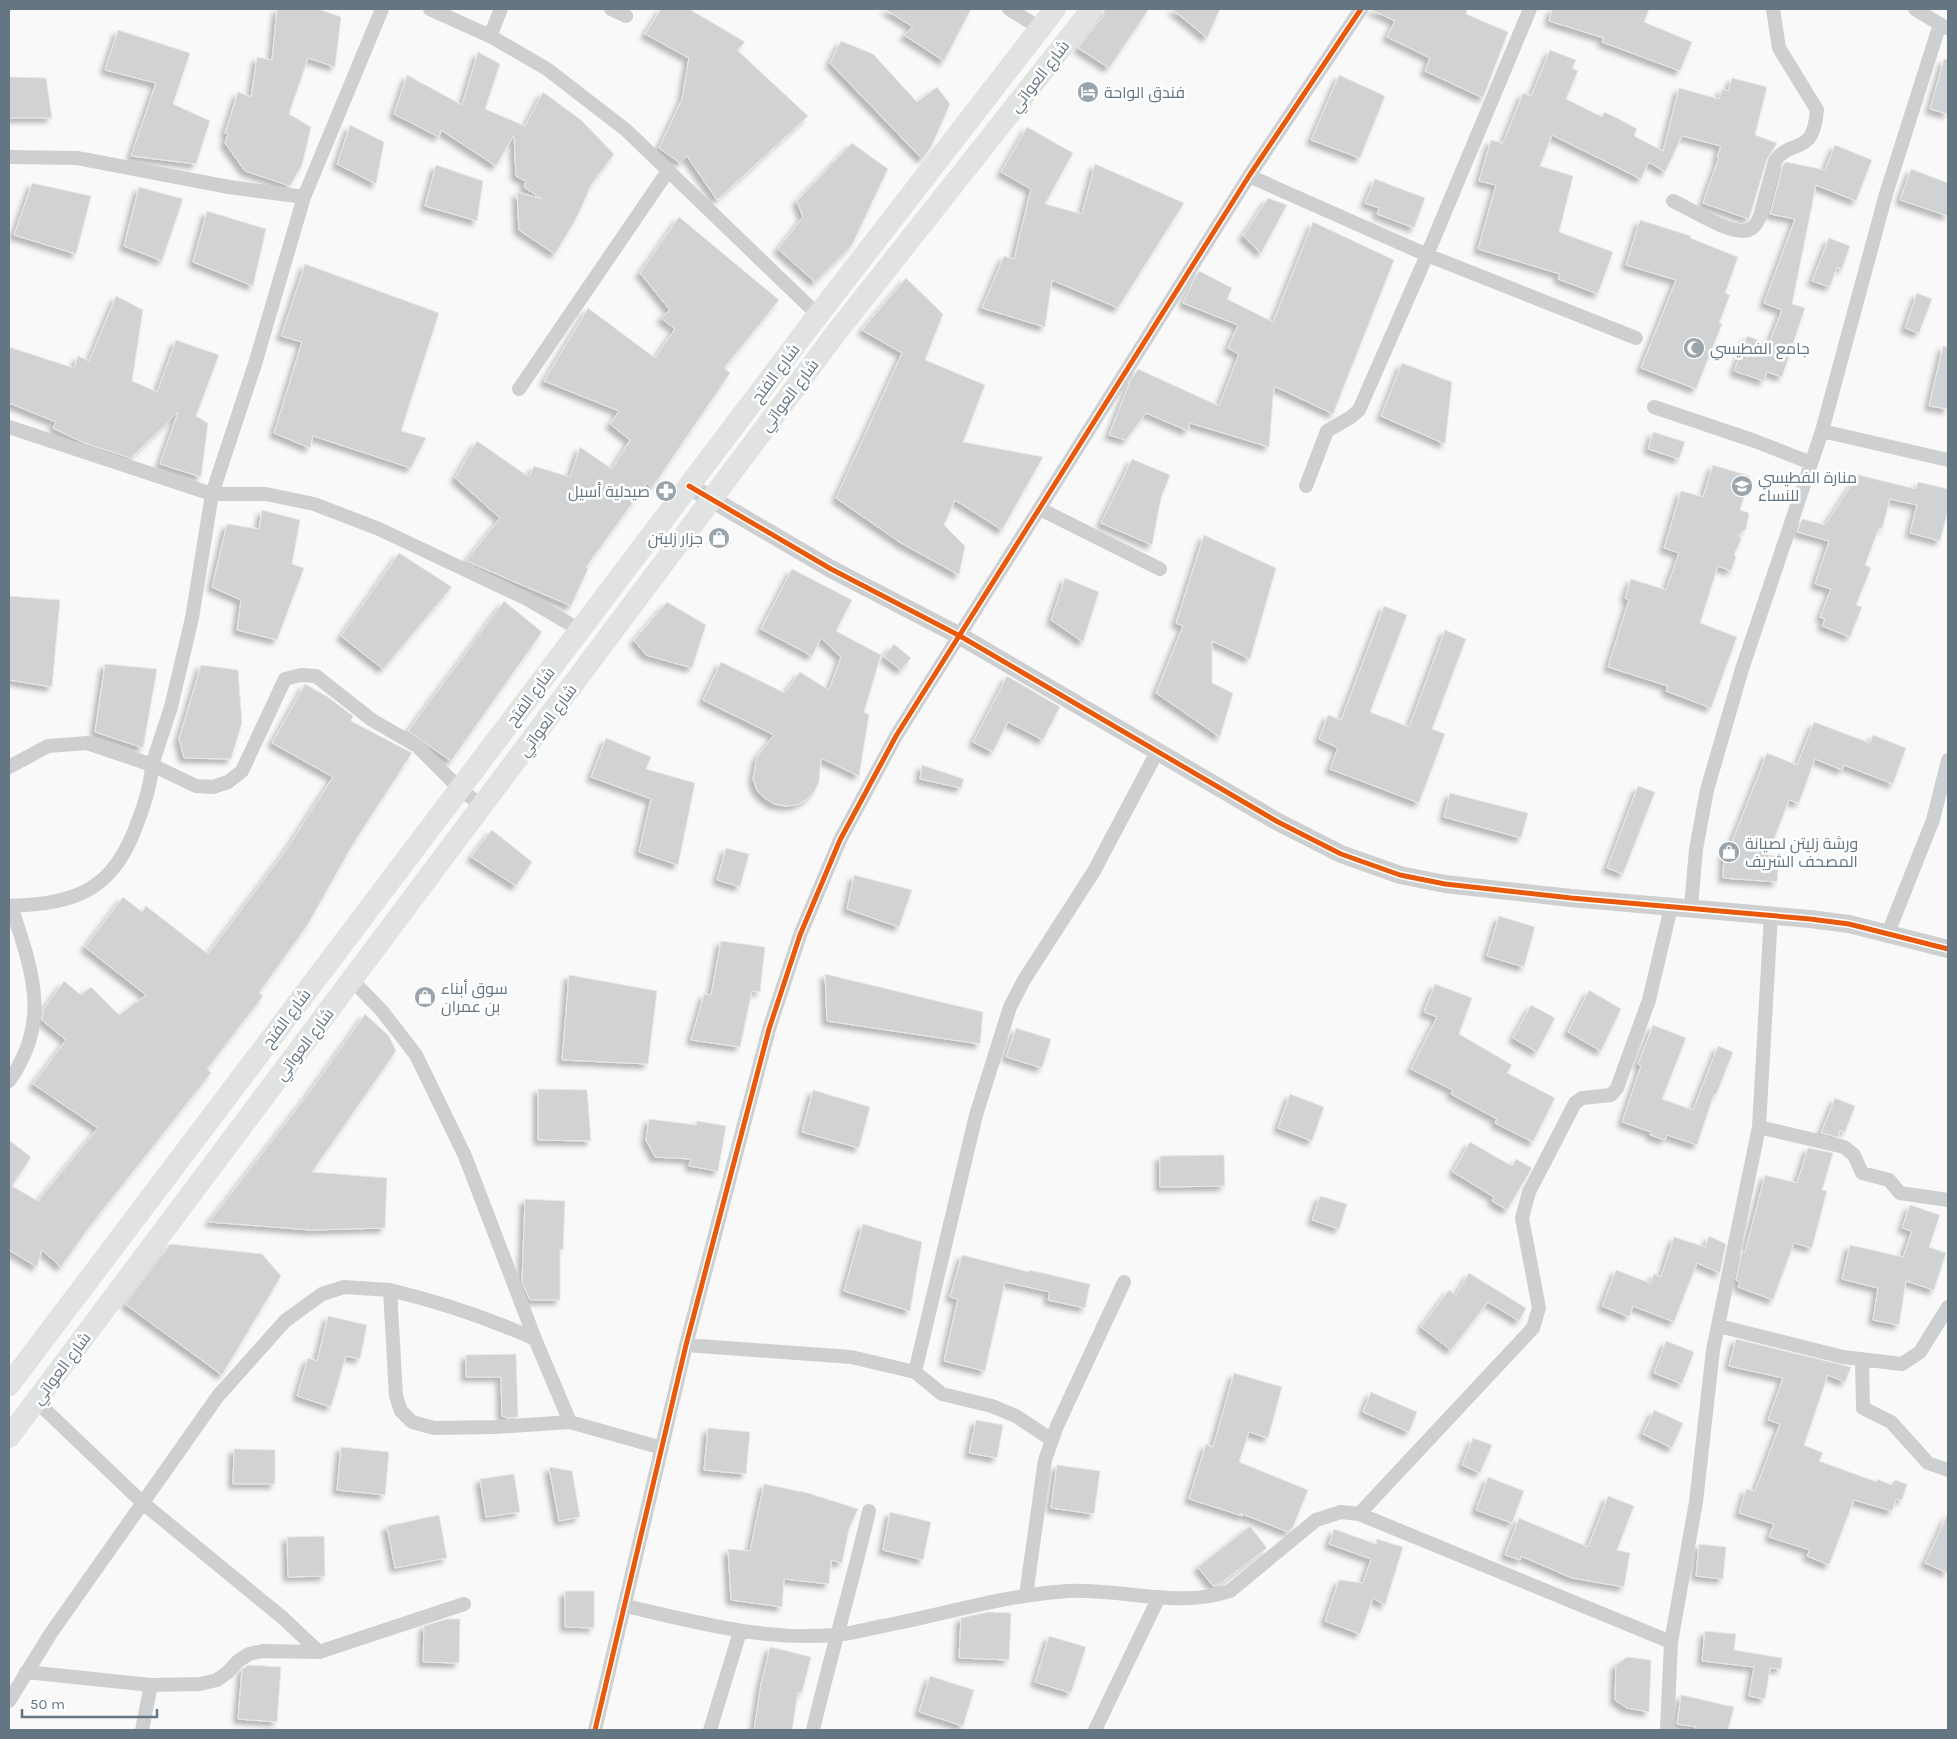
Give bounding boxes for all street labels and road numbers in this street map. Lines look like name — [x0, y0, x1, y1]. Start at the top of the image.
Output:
street label: شارع العواتي — [1006, 37, 1076, 118]
street label: شارع الفتح — [747, 340, 805, 408]
street label: شارع العواتي — [756, 355, 826, 438]
street label: شارع الفتح — [502, 663, 560, 731]
street label: شارع العواتي — [514, 680, 584, 763]
street label: شارع الفتح — [258, 985, 316, 1053]
street label: شارع العواتي — [271, 1004, 341, 1087]
street label: شارع العواتي — [28, 1328, 98, 1411]

